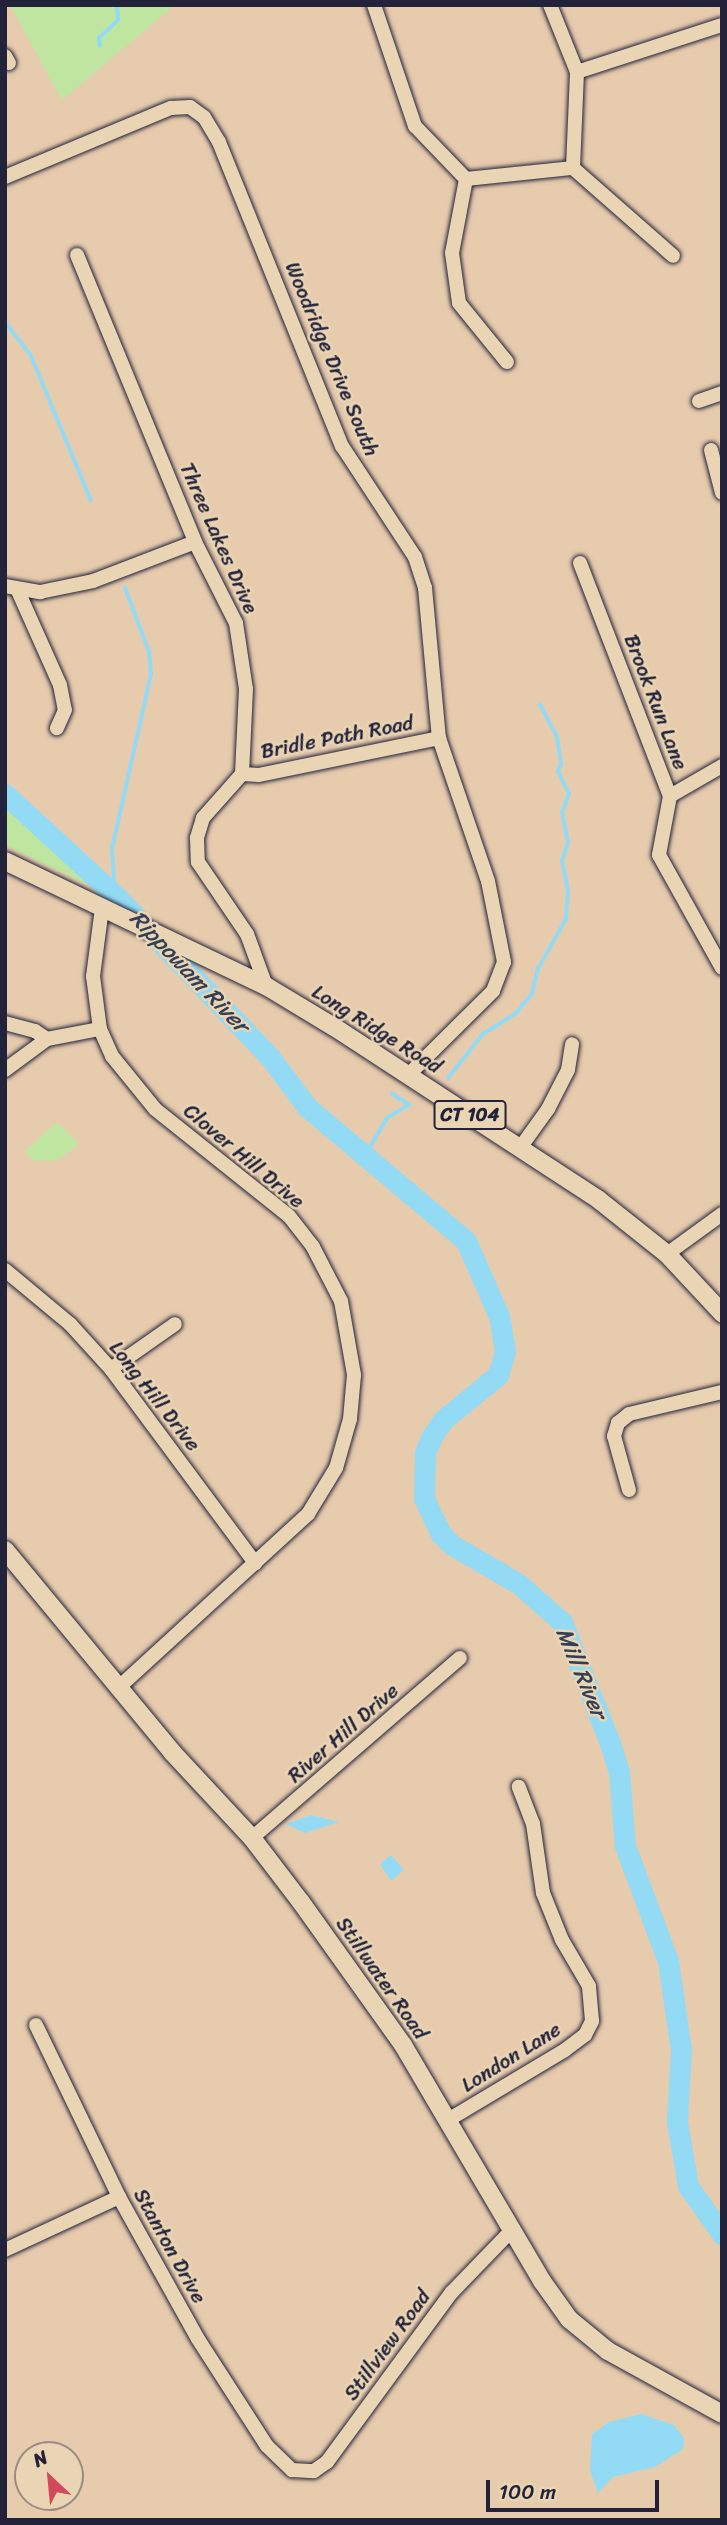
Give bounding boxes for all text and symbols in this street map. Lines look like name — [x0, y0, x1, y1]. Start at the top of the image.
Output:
street label: Woodridge Drive South — [280, 258, 384, 460]
street label: Three Lakes Drive — [174, 458, 264, 618]
street label: Brook Run Lane — [619, 631, 693, 773]
street label: Bridle Path Road — [259, 710, 415, 764]
water label: Rippowam River — [124, 905, 254, 1039]
street label: Long Ridge Road — [307, 979, 447, 1079]
street label: Clover Hill Drive — [178, 1098, 310, 1214]
road number: CT 104 — [433, 1100, 507, 1130]
street label: Long Hill Drive — [104, 1336, 206, 1456]
water label: Mill River — [549, 1623, 613, 1723]
street label: River Hill Drive — [282, 1678, 404, 1788]
street label: Stillwater Road — [331, 1912, 433, 2044]
street label: London Lane — [457, 2016, 565, 2098]
street label: Stanton Drive — [128, 2184, 212, 2308]
street label: Stillview Road — [338, 2285, 436, 2405]
north arrow — [14, 2441, 84, 2511]
text: N — [27, 2441, 54, 2476]
scale bar — [489, 2466, 662, 2510]
text: 100 m — [499, 2473, 556, 2511]

